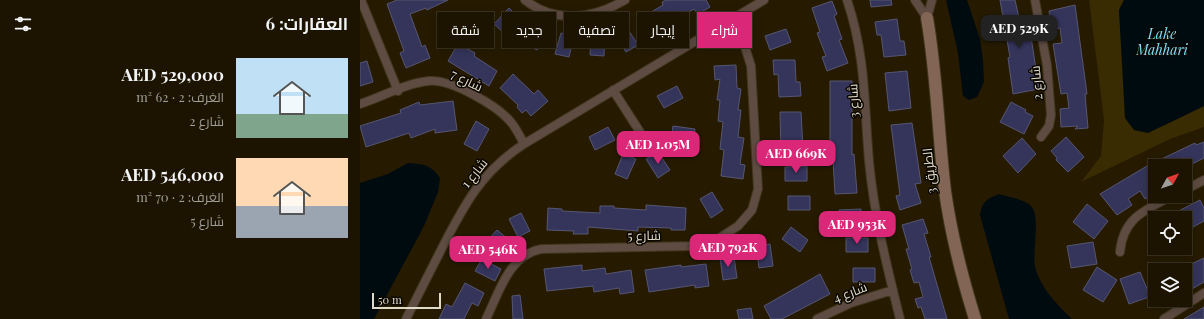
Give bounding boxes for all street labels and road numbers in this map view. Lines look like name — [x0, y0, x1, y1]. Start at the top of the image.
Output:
street label: شارع 7 — [448, 65, 486, 95]
street label: شارع 2 — [1026, 65, 1046, 101]
street label: شارع 3 — [843, 83, 863, 119]
street label: 3 الطريق — [918, 147, 939, 195]
street label: شارع 1 — [457, 154, 491, 192]
street label: شارع 5 — [627, 226, 661, 244]
street label: شارع 4 — [831, 277, 869, 307]

